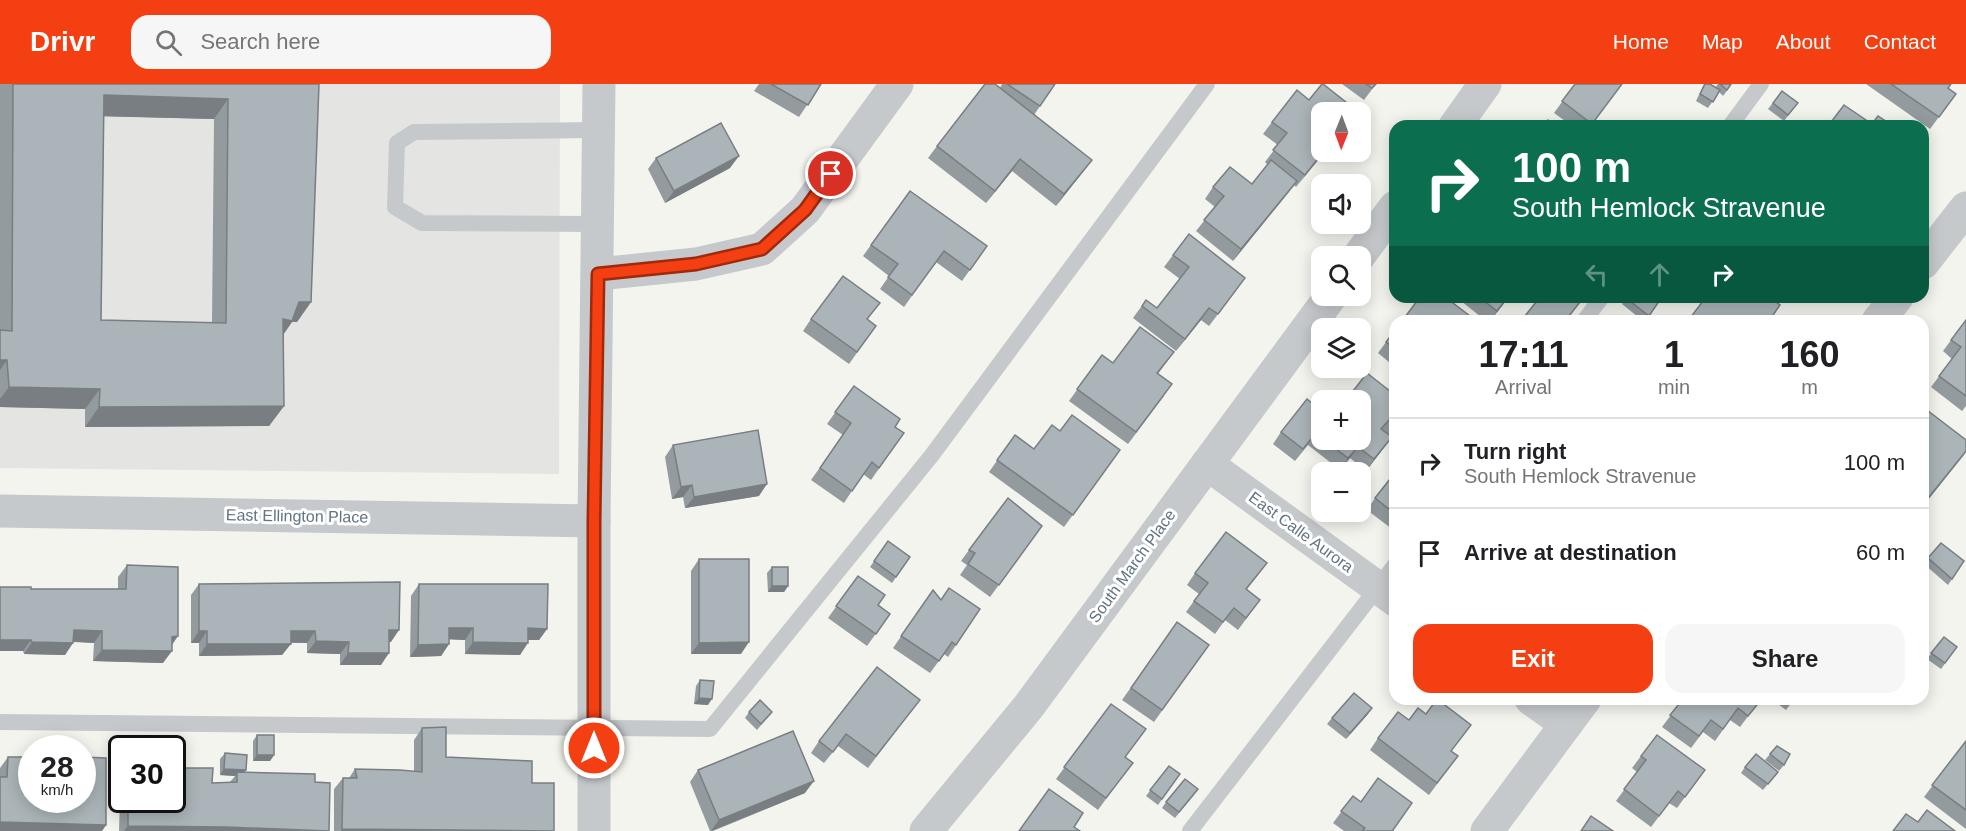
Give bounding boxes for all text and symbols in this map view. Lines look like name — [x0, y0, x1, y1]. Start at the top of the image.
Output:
search box — [131, 15, 551, 69]
text: Drivr — [30, 26, 95, 57]
icon: search — [152, 26, 185, 59]
text: Search here — [200, 29, 320, 54]
text: Home — [1613, 30, 1669, 53]
text: Map — [1702, 30, 1743, 53]
text: About — [1776, 30, 1831, 53]
text: Contact — [1864, 30, 1936, 53]
north arrow — [1311, 102, 1371, 162]
map controls — [1311, 102, 1371, 522]
icon: right — [1413, 144, 1491, 222]
text: 100 m — [1512, 144, 1631, 191]
pin — [805, 148, 856, 199]
icon: arrive — [814, 157, 847, 190]
button: sound — [1311, 174, 1371, 234]
text: South Hemlock Stravenue — [1512, 193, 1826, 223]
button: search — [1311, 246, 1371, 306]
icon: left — [1580, 258, 1613, 291]
icon: ahead — [1643, 258, 1676, 291]
icon: right — [1706, 258, 1739, 291]
button: layers — [1311, 318, 1371, 378]
text: 17:11 — [1478, 334, 1568, 375]
text: 1 — [1664, 334, 1684, 375]
text: 160 — [1780, 334, 1840, 375]
text: Arrival — [1495, 376, 1552, 398]
text: min — [1658, 376, 1690, 398]
text: m — [1801, 376, 1818, 398]
button: + — [1311, 390, 1371, 450]
text: Turn right — [1464, 439, 1566, 464]
icon: right — [1413, 447, 1446, 480]
text: 100 m — [1844, 450, 1905, 475]
button: − — [1311, 462, 1371, 522]
text: South Hemlock Stravenue — [1464, 465, 1696, 487]
street label: East Calle Aurora — [1246, 489, 1356, 576]
street label: East Ellington Place — [226, 506, 368, 526]
street label: South March Place — [1085, 506, 1179, 626]
icon: arrive — [1413, 537, 1446, 570]
text: Arrive at destination — [1464, 540, 1677, 565]
text: 60 m — [1856, 540, 1905, 565]
button: Exit — [1413, 624, 1653, 693]
button: Share — [1665, 624, 1905, 693]
position arrow — [562, 716, 626, 780]
speed limit sign: 30 — [108, 735, 186, 813]
text: 28 — [40, 750, 74, 783]
text: km/h — [41, 781, 73, 798]

